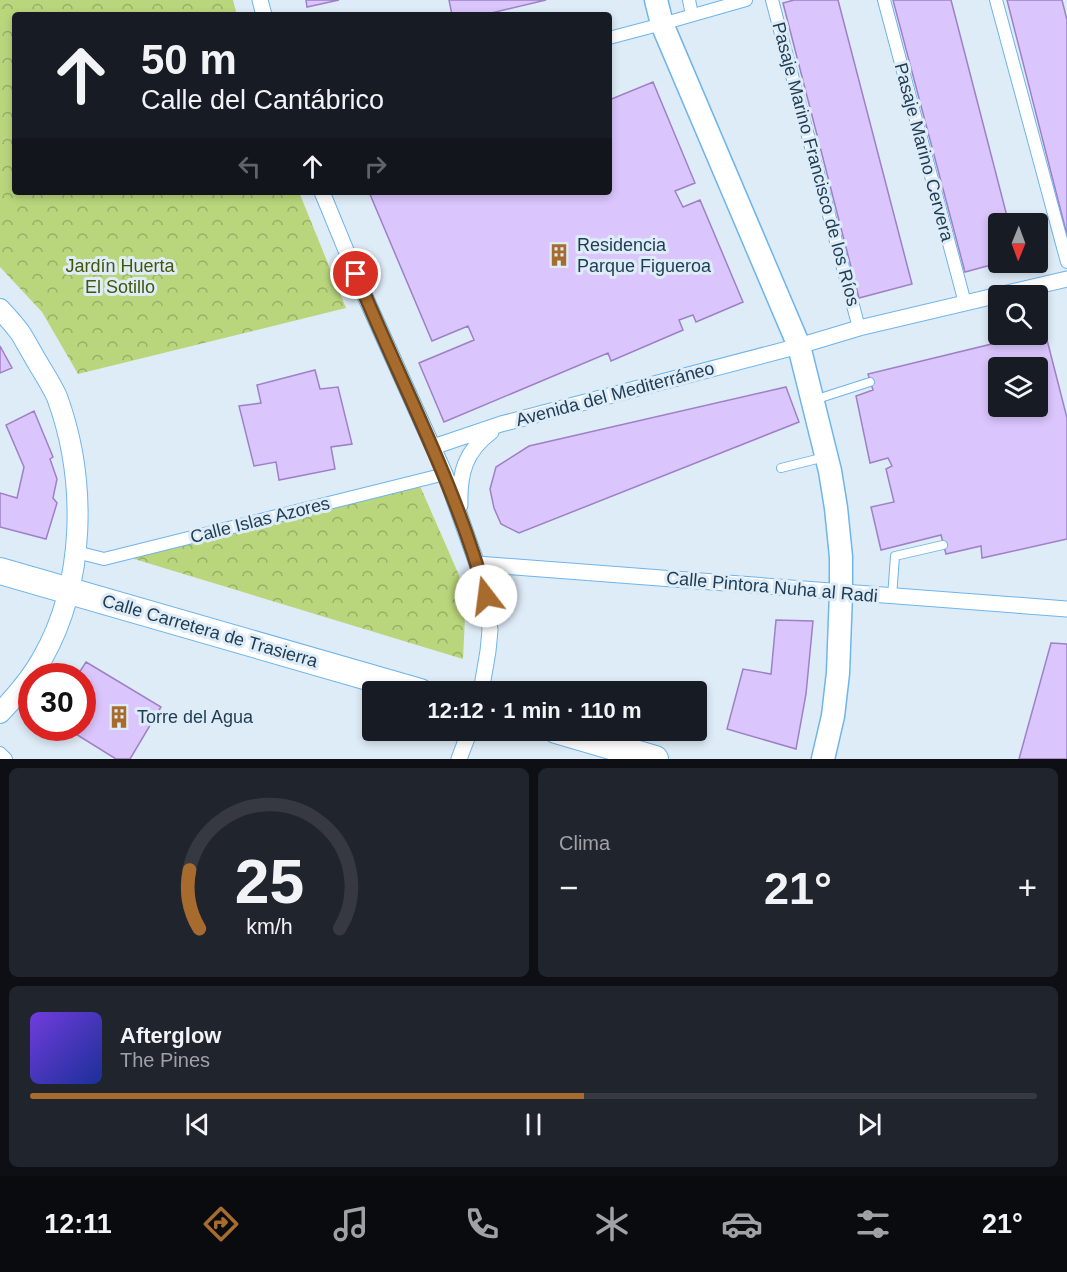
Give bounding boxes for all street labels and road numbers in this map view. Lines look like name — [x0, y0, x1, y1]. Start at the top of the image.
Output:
street label: Pasaje Marino Francisco de los Ríos — [768, 20, 864, 308]
street label: Pasaje Marino Cervera — [891, 61, 958, 244]
street label: Avenida del Mediterráneo — [513, 358, 717, 430]
street label: Calle Islas Azores — [188, 493, 332, 547]
street label: Calle Pintora Nuha al Radi — [665, 568, 879, 606]
street label: Calle Carretera de Trasierra — [100, 591, 321, 672]

